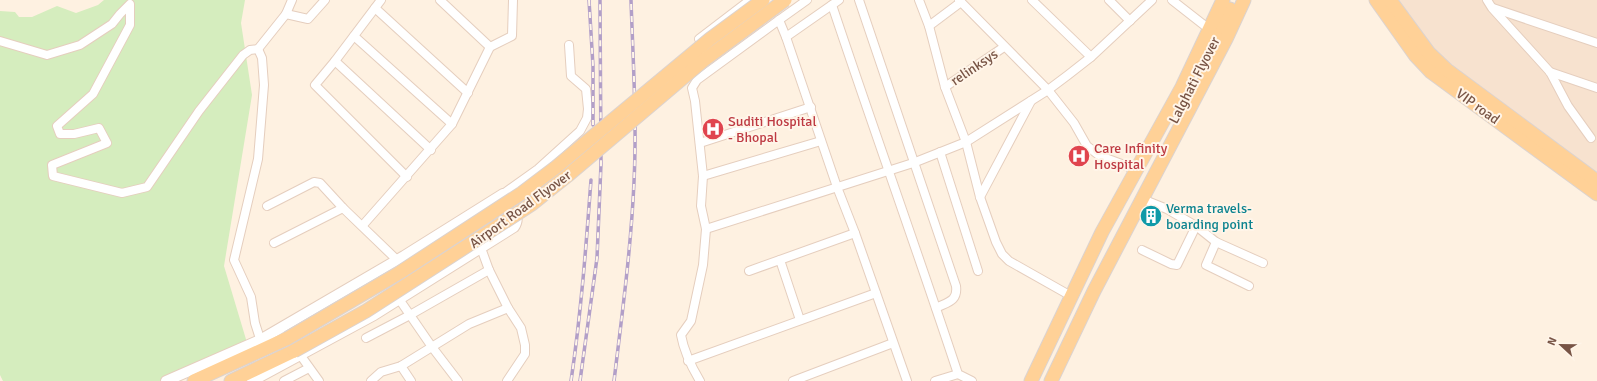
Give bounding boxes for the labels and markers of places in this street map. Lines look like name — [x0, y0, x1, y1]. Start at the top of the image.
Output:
place label: Suditi Hospital - Bhopal — [728, 113, 817, 146]
hospital icon: Suditi Hospital - Bhopal — [700, 116, 726, 142]
place label: Care Infinity Hospital — [1094, 140, 1168, 173]
hospital icon: Care Infinity Hospital — [1066, 143, 1092, 169]
place label: Verma travels- boarding point — [1166, 200, 1253, 233]
building icon: Verma travels- boarding point — [1138, 203, 1164, 229]

